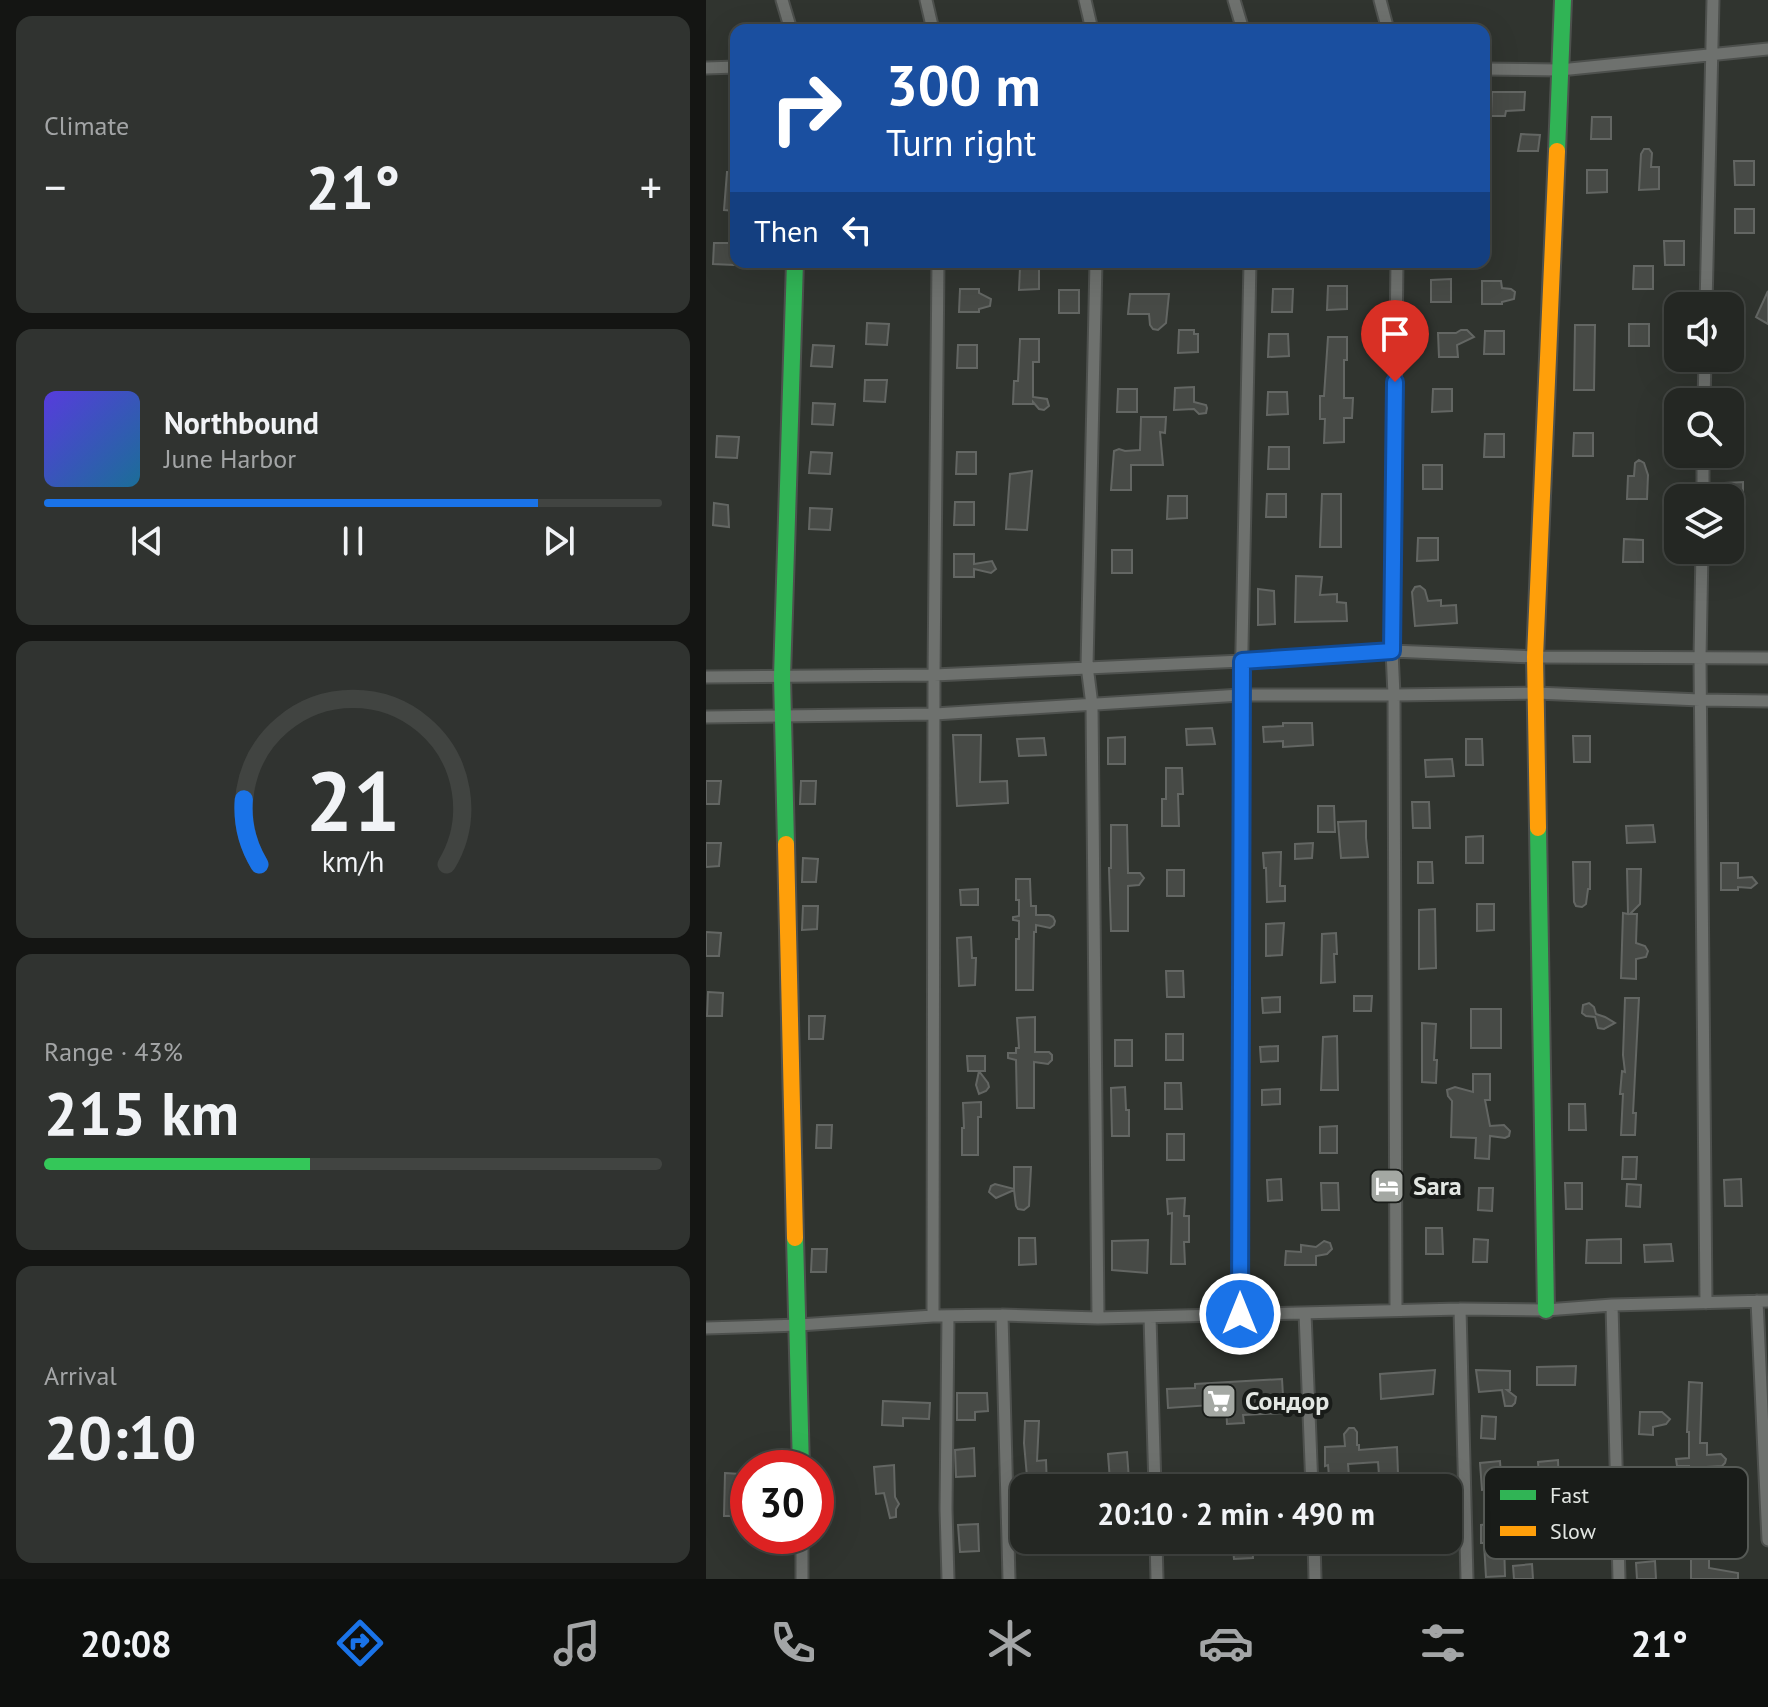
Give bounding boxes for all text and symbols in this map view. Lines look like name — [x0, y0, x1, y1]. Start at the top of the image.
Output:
text: 300 m — [886, 49, 1041, 121]
icon: right — [754, 56, 858, 160]
text: Climate — [44, 109, 129, 142]
text: Turn right — [886, 119, 1036, 166]
text: 21° — [306, 148, 400, 226]
text: − — [44, 158, 66, 215]
text: + — [640, 158, 662, 215]
icon: left — [835, 208, 879, 252]
text: Then — [754, 211, 819, 250]
map controls — [1664, 292, 1744, 564]
button: sound — [1664, 292, 1744, 372]
pin — [1361, 300, 1429, 382]
icon: arrive — [1373, 312, 1417, 356]
button: search — [1664, 388, 1744, 468]
text: Northbound — [164, 403, 319, 442]
text: June Harbor — [164, 442, 296, 475]
button: layers — [1664, 484, 1744, 564]
icon: previous — [125, 519, 169, 563]
icon: pause — [331, 519, 375, 563]
icon: next — [537, 519, 581, 563]
text: 21 — [306, 746, 400, 854]
text: km/h — [322, 844, 384, 881]
text: Range · 43% — [44, 1035, 183, 1068]
text: 215 km — [44, 1074, 239, 1152]
hotel icon: Sara — [1368, 1167, 1406, 1205]
place label: Sara — [1413, 1169, 1462, 1202]
position arrow — [1198, 1272, 1282, 1356]
text: Arrival — [44, 1359, 117, 1392]
supermarket icon: Сондор — [1200, 1382, 1238, 1420]
place label: Сондор — [1245, 1384, 1329, 1417]
text: 20:10 — [44, 1398, 196, 1476]
speed limit sign: 30 — [730, 1450, 834, 1554]
legend — [1484, 1467, 1748, 1559]
text: Fast — [1550, 1481, 1590, 1509]
text: 20:10 · 2 min · 490 m — [1097, 1494, 1375, 1533]
text: Slow — [1550, 1517, 1596, 1545]
icon: directions — [332, 1615, 388, 1671]
icon: music — [549, 1615, 605, 1671]
icon: phone — [765, 1615, 821, 1671]
icon: climate — [982, 1615, 1038, 1671]
icon: car — [1198, 1615, 1254, 1671]
icon: filters — [1415, 1615, 1471, 1671]
text: 20:08 — [80, 1620, 172, 1667]
text: 21° — [1631, 1620, 1688, 1667]

